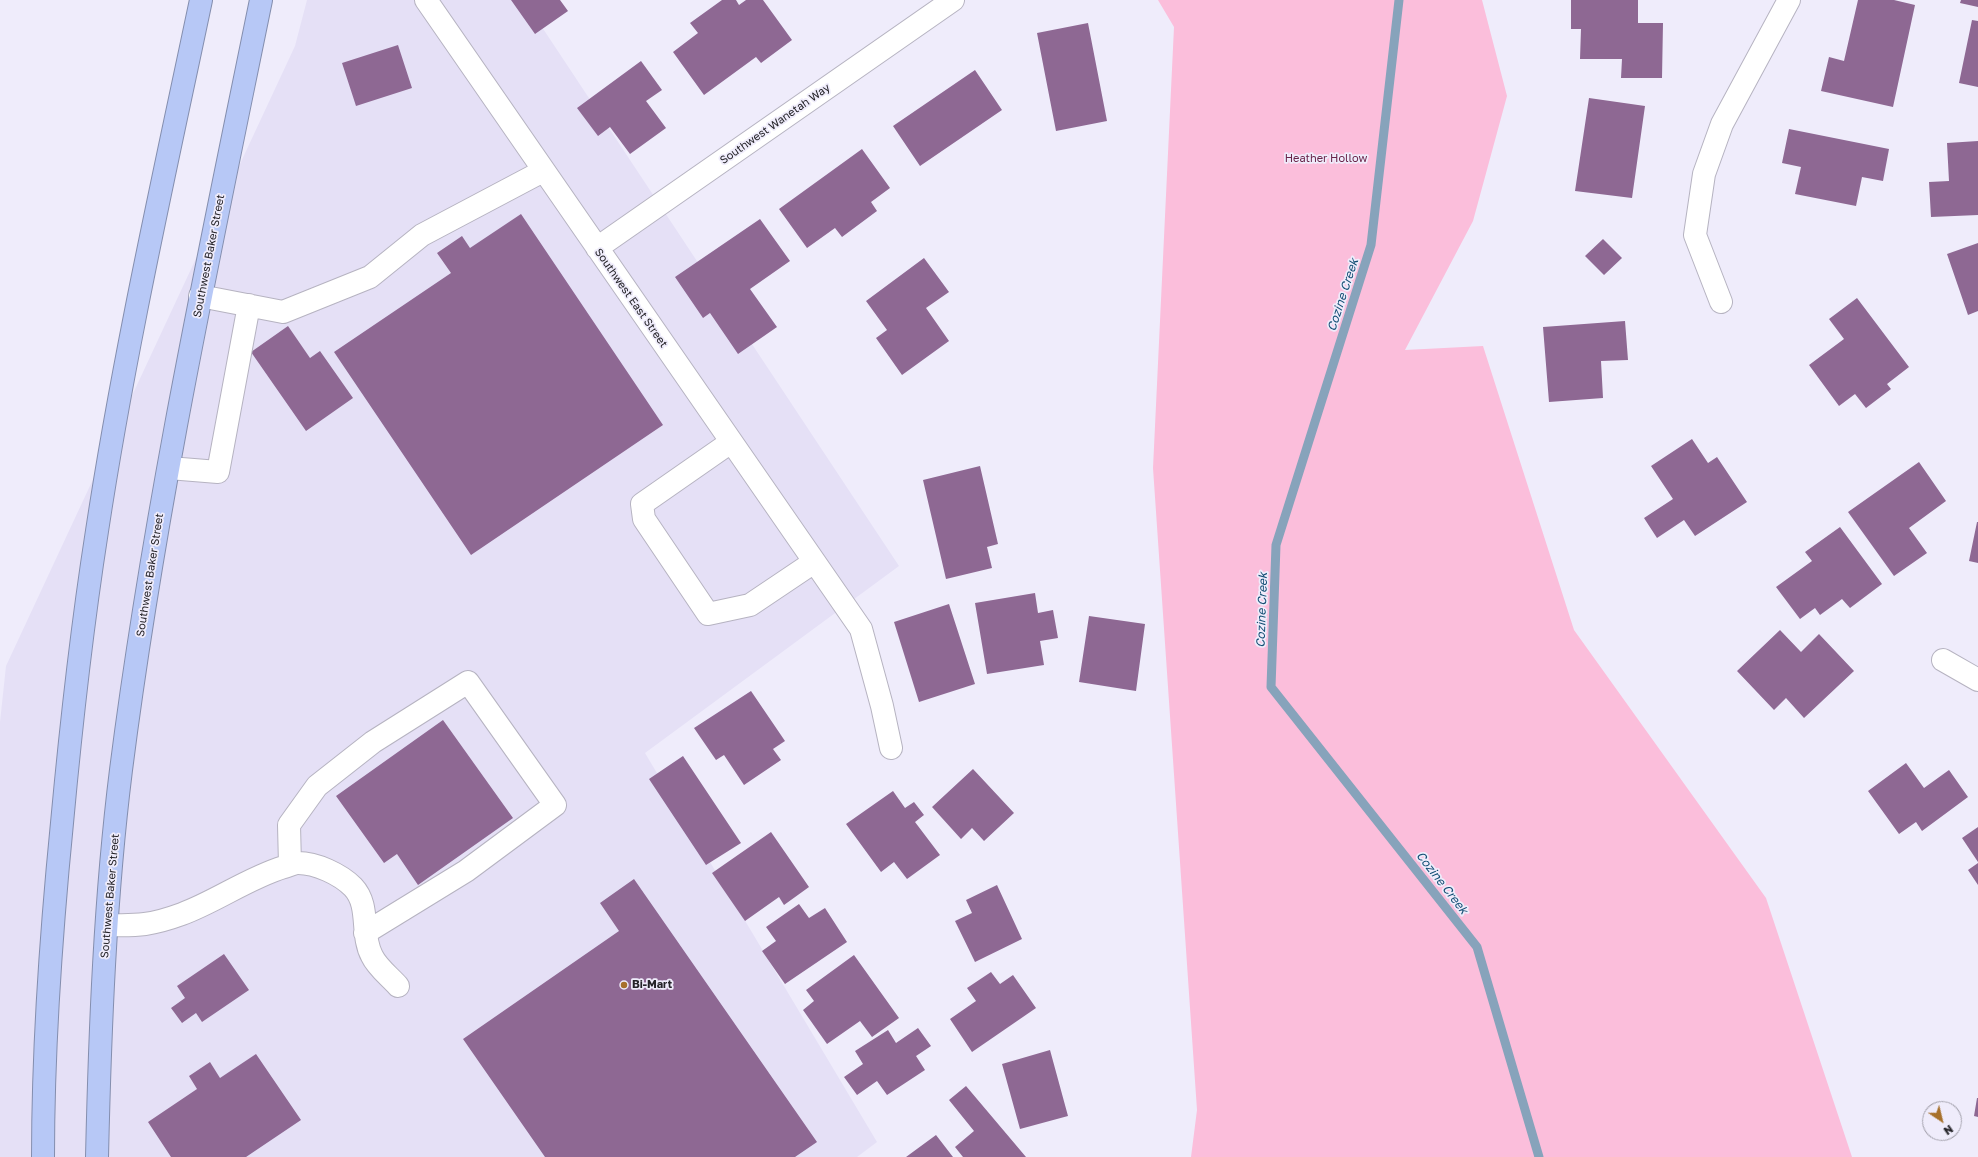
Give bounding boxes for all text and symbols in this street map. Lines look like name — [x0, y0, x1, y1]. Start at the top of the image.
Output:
street label: Southwest Wanetah Way — [717, 81, 833, 167]
park label: Heather Hollow — [1285, 152, 1367, 166]
street label: Southwest Baker Street — [191, 193, 227, 319]
street label: Southwest East Street — [592, 246, 670, 350]
water label: Cozine Creek — [1324, 257, 1362, 333]
street label: Southwest Baker Street — [134, 512, 166, 638]
water label: Cozine Creek — [1253, 572, 1271, 648]
street label: Southwest Baker Street — [98, 833, 122, 959]
water label: Cozine Creek — [1413, 849, 1471, 917]
place label: Bi-Mart — [632, 978, 672, 992]
marker: Bi-Mart — [619, 980, 629, 990]
north arrow — [1922, 1101, 1962, 1141]
text: N — [1941, 1123, 1956, 1138]

